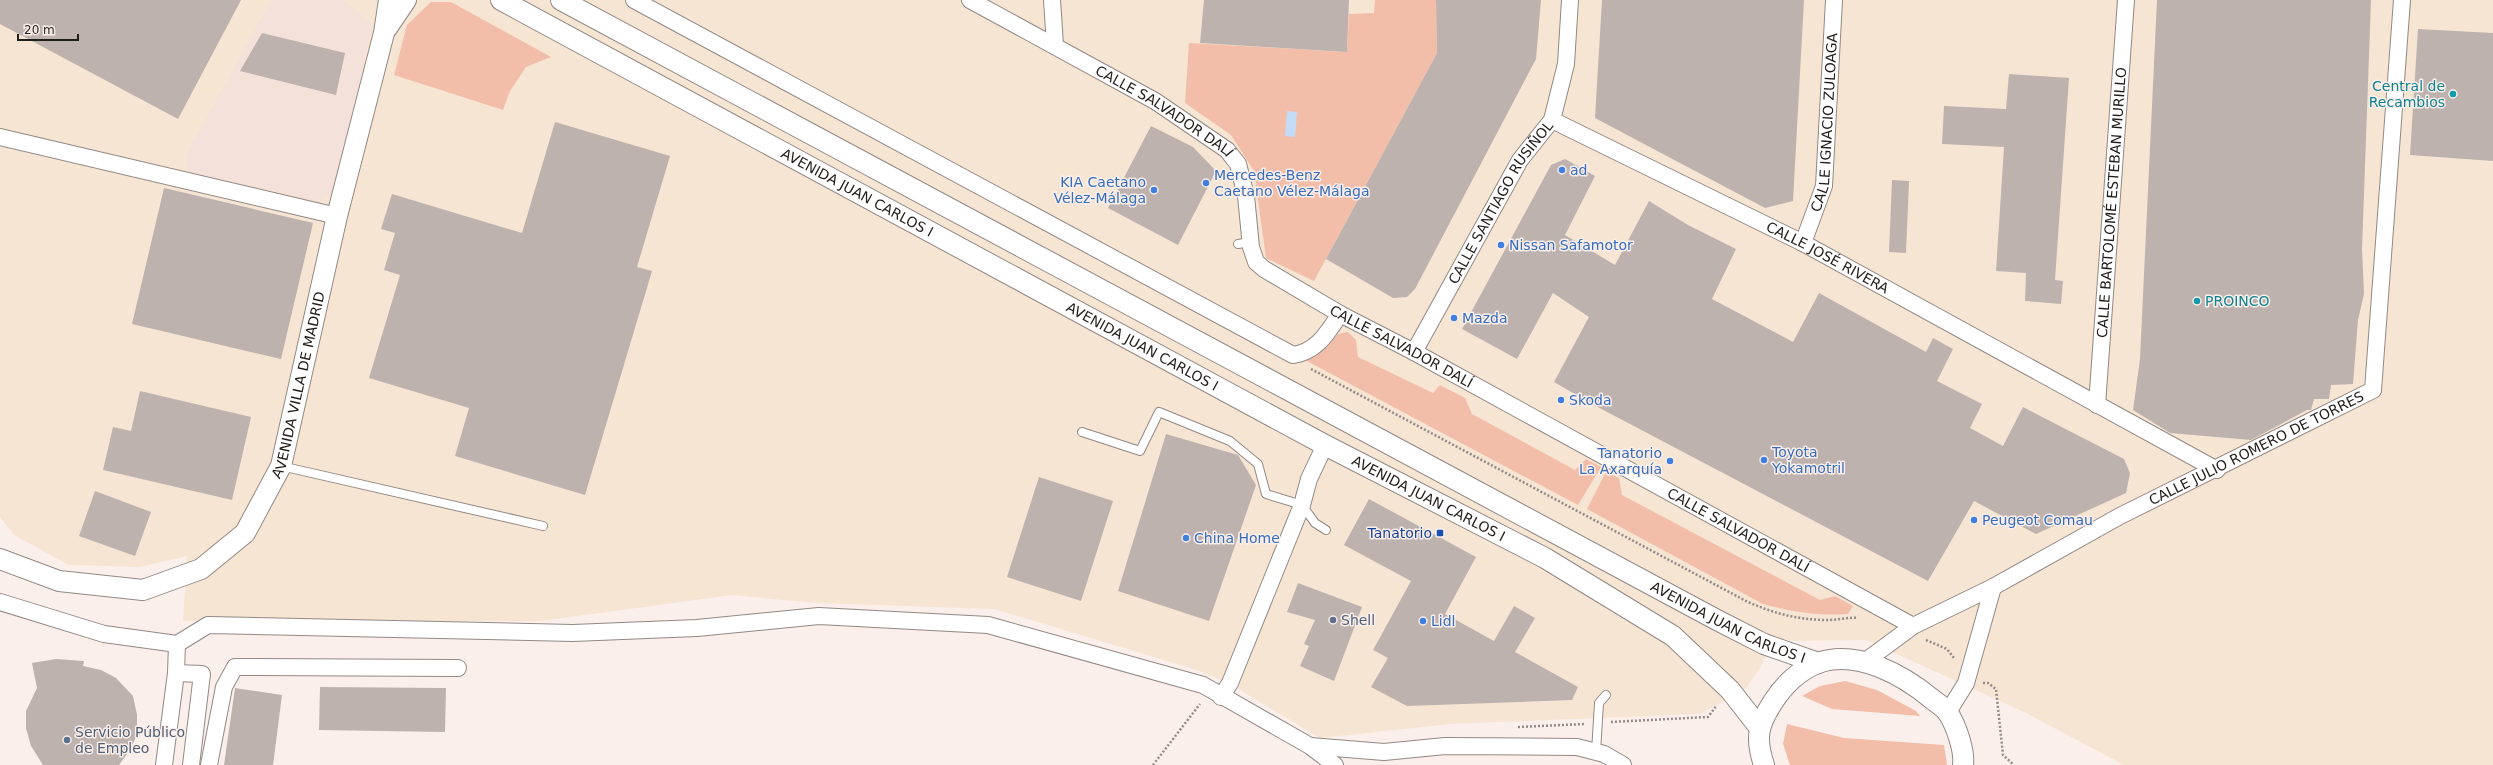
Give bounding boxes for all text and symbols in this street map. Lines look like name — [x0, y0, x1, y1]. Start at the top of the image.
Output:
scale bar — [18, 16, 78, 42]
text: 20 m — [24, 23, 55, 37]
street label: CALLE IGNACIO ZULOAGA — [1807, 32, 1840, 214]
street label: CALLE SALVADOR DALÍ — [1093, 62, 1237, 160]
street label: CALLE BARTOLOMÉ ESTEBAN MURILLO — [2094, 67, 2129, 338]
place label: Central de Recambios — [2369, 78, 2445, 110]
marker: Central de Recambios — [2448, 89, 2458, 99]
street label: CALLE SANTIAGO RUSIÑOL — [1445, 118, 1556, 287]
street label: AVENIDA JUAN CARLOS I — [779, 145, 936, 240]
place label: ad — [1570, 162, 1587, 178]
marker: ad — [1557, 165, 1567, 175]
place label: Mercedes-Benz Caetano Vélez-Málaga — [1214, 167, 1370, 199]
place label: KIA Caetano Vélez-Málaga — [1053, 174, 1146, 206]
marker: Mercedes-Benz Caetano Vélez-Málaga — [1201, 178, 1211, 188]
marker: KIA Caetano Vélez-Málaga — [1149, 185, 1159, 195]
street label: CALLE JOSÉ RIVERA — [1764, 218, 1892, 297]
place label: Nissan Safamotor — [1509, 237, 1633, 253]
marker: Nissan Safamotor — [1496, 240, 1506, 250]
street label: AVENIDA VILLA DE MADRID — [268, 290, 328, 481]
place label: PROINCO — [2205, 293, 2270, 309]
marker: PROINCO — [2192, 296, 2202, 306]
street label: AVENIDA JUAN CARLOS I — [1064, 299, 1221, 394]
street label: CALLE SALVADOR DALÍ — [1327, 302, 1476, 391]
place label: Mazda — [1462, 310, 1507, 326]
marker: Mazda — [1449, 313, 1459, 323]
street label: CALLE JULIO ROMERO DE TORRES — [2146, 388, 2366, 508]
place label: Skoda — [1569, 392, 1612, 408]
marker: Skoda — [1556, 395, 1566, 405]
place label: Toyota Yokamotril — [1771, 444, 1845, 476]
place label: Tanatorio La Axarquía — [1579, 445, 1662, 477]
street label: AVENIDA JUAN CARLOS I — [1349, 452, 1508, 544]
marker: Toyota Yokamotril — [1759, 455, 1769, 465]
marker: Tanatorio La Axarquía — [1665, 456, 1675, 466]
street label: CALLE SALVADOR DALÍ — [1665, 485, 1812, 576]
place label: Peugeot Comau — [1982, 512, 2093, 528]
marker: Peugeot Comau — [1969, 515, 1979, 525]
place label: Tanatorio — [1366, 525, 1432, 541]
marker: Tanatorio — [1435, 528, 1445, 538]
place label: China Home — [1194, 530, 1280, 546]
marker: China Home — [1181, 533, 1191, 543]
street label: AVENIDA JUAN CARLOS I — [1648, 578, 1808, 666]
place label: Shell — [1341, 612, 1375, 628]
place label: Lidl — [1431, 613, 1455, 629]
marker: Shell — [1328, 615, 1338, 625]
marker: Lidl — [1418, 616, 1428, 626]
place label: Servicio Público de Empleo — [75, 724, 185, 756]
marker: Servicio Público de Empleo — [62, 735, 72, 745]

